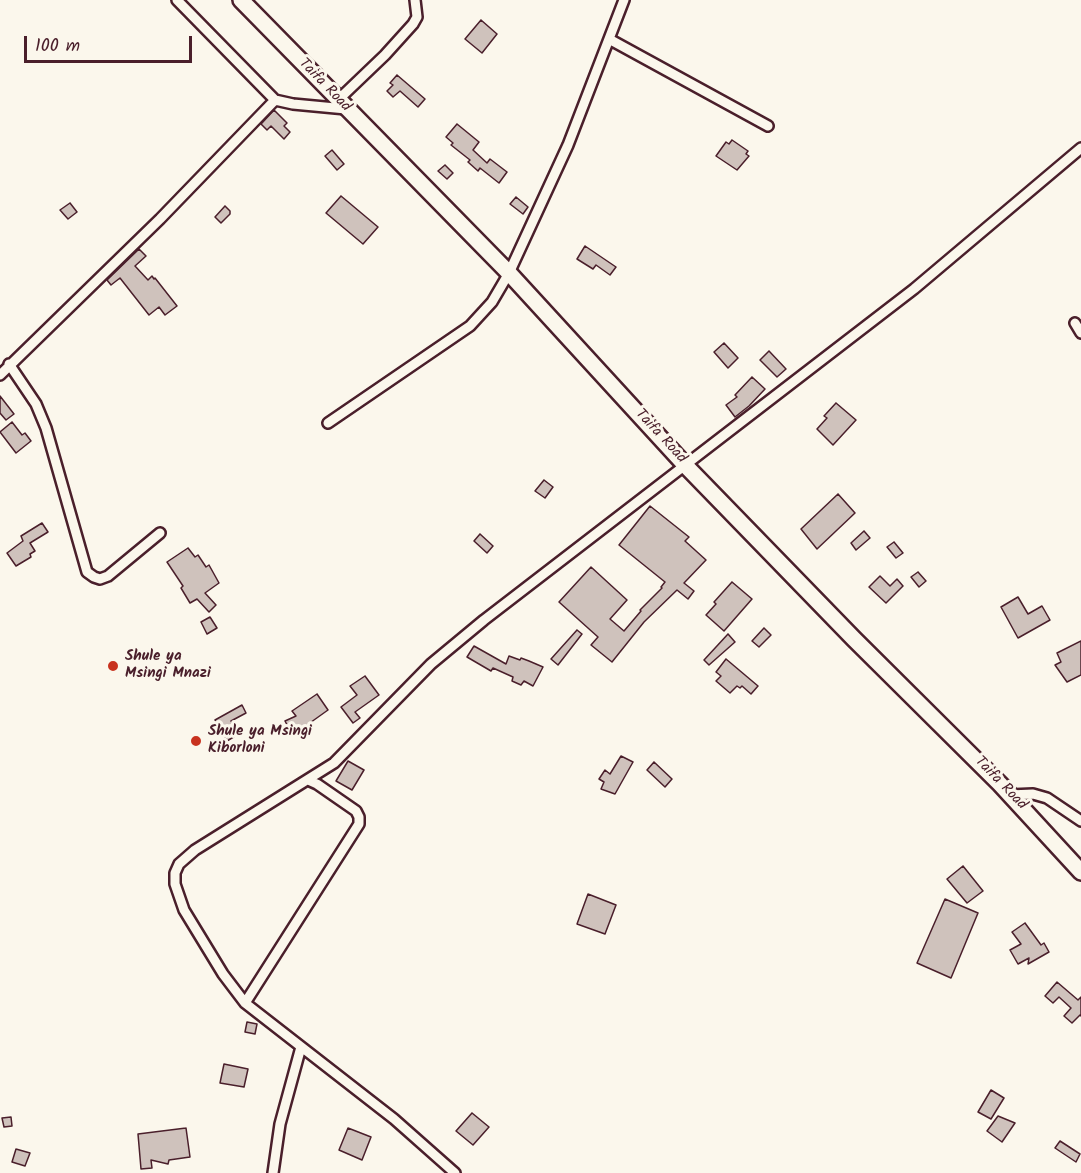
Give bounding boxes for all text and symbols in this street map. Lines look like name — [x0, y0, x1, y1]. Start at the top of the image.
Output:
scale bar — [27, 24, 195, 62]
text: 100 m — [35, 32, 80, 61]
street label: Taifa Road — [294, 56, 354, 116]
street label: Taifa Road — [630, 406, 690, 468]
place label: Shule ya Msingi Mnazi — [125, 648, 211, 683]
marker: Shule ya Msingi Mnazi — [106, 659, 120, 673]
place label: Shule ya Msingi Kiborloni — [208, 723, 312, 758]
marker: Shule ya Msingi Kiborloni — [189, 734, 203, 748]
street label: Taifa Road — [970, 754, 1030, 814]

